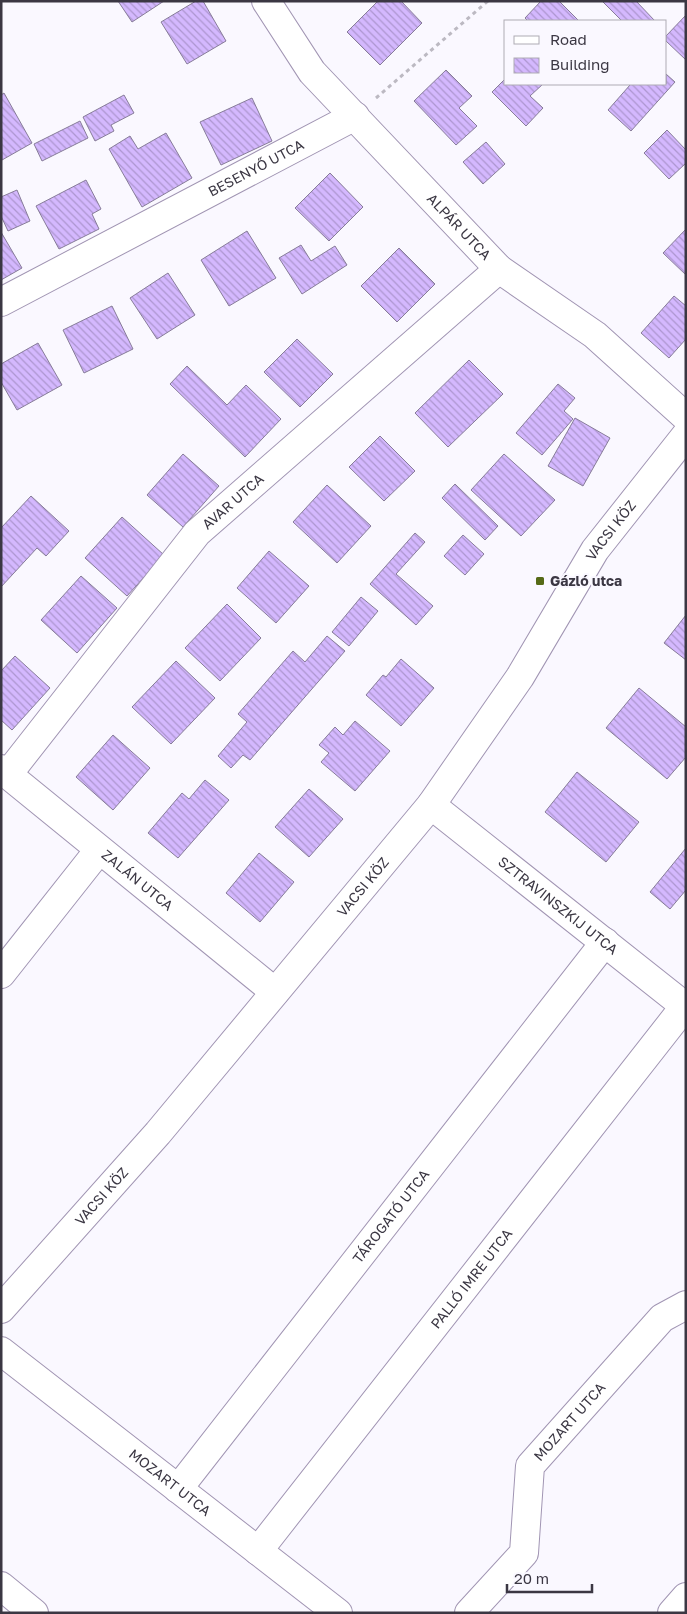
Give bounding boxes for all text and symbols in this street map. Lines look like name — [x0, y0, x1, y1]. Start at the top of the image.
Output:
legend — [504, 20, 667, 85]
text: Road — [550, 30, 587, 48]
text: Building — [550, 55, 610, 73]
street label: BESENYŐ UTCA — [205, 135, 307, 200]
street label: ALPÁR UTCA — [424, 190, 495, 264]
street label: AVAR UTCA — [198, 469, 267, 533]
street label: VACSI KÖZ — [582, 497, 639, 563]
place label: Gázló utca — [550, 572, 622, 589]
marker: Gázló utca — [534, 575, 546, 587]
street label: ZALÁN UTCA — [99, 846, 177, 914]
street label: SZTRAVINSZKIJ UTCA — [495, 853, 622, 958]
street label: VACSI KÖZ — [333, 854, 392, 920]
street label: VACSI KÖZ — [71, 1164, 131, 1228]
street label: TÁROGATÓ UTCA — [349, 1165, 433, 1266]
street label: PALLÓ IMRE UTCA — [427, 1225, 516, 1332]
street label: MOZART UTCA — [530, 1378, 609, 1464]
street label: MOZART UTCA — [126, 1445, 215, 1519]
scale bar — [507, 1562, 592, 1594]
text: 20 m — [514, 1569, 549, 1587]

